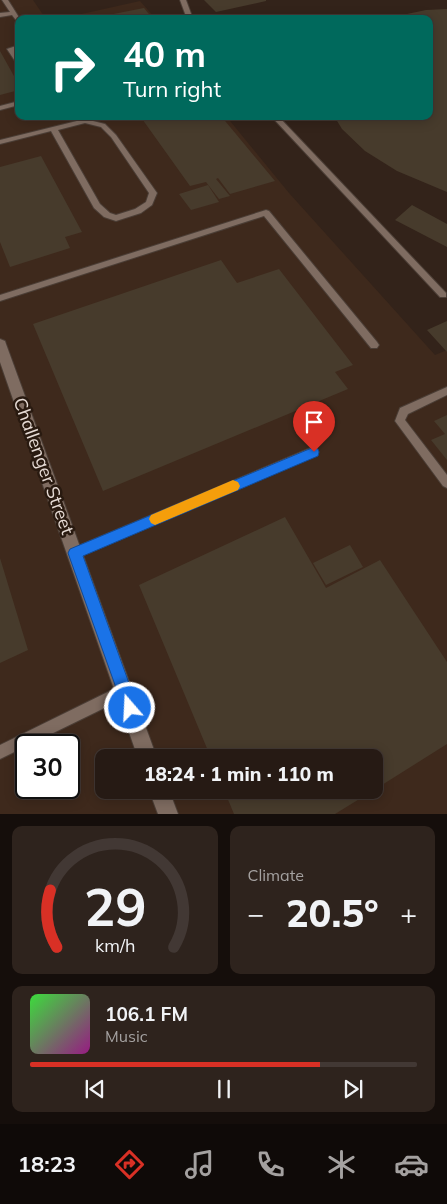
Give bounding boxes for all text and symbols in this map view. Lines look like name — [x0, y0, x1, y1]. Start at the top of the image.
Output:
text: 40 m — [123, 32, 206, 76]
icon: right — [40, 35, 105, 100]
text: Turn right — [123, 75, 221, 103]
street label: Challenger Street — [9, 394, 79, 538]
pin — [293, 401, 335, 452]
icon: arrive — [300, 408, 328, 436]
position arrow — [103, 681, 155, 733]
speed limit sign: 30 — [15, 734, 80, 799]
text: 18:24 · 1 min · 110 m — [144, 762, 334, 786]
text: Climate — [248, 865, 304, 885]
text: 29 — [84, 874, 146, 939]
text: 20.5° — [286, 889, 379, 937]
text: − — [248, 896, 264, 931]
text: + — [400, 896, 417, 931]
text: km/h — [95, 934, 135, 956]
text: 106.1 FM — [105, 1002, 188, 1026]
text: Music — [105, 1026, 148, 1046]
icon: previous — [81, 1075, 109, 1103]
icon: pause — [210, 1075, 238, 1103]
icon: next — [339, 1075, 367, 1103]
icon: directions — [112, 1147, 147, 1182]
icon: music — [182, 1147, 217, 1182]
icon: phone — [253, 1147, 288, 1182]
icon: climate — [324, 1147, 359, 1182]
icon: car — [394, 1147, 429, 1182]
text: 18:23 — [18, 1150, 76, 1178]

